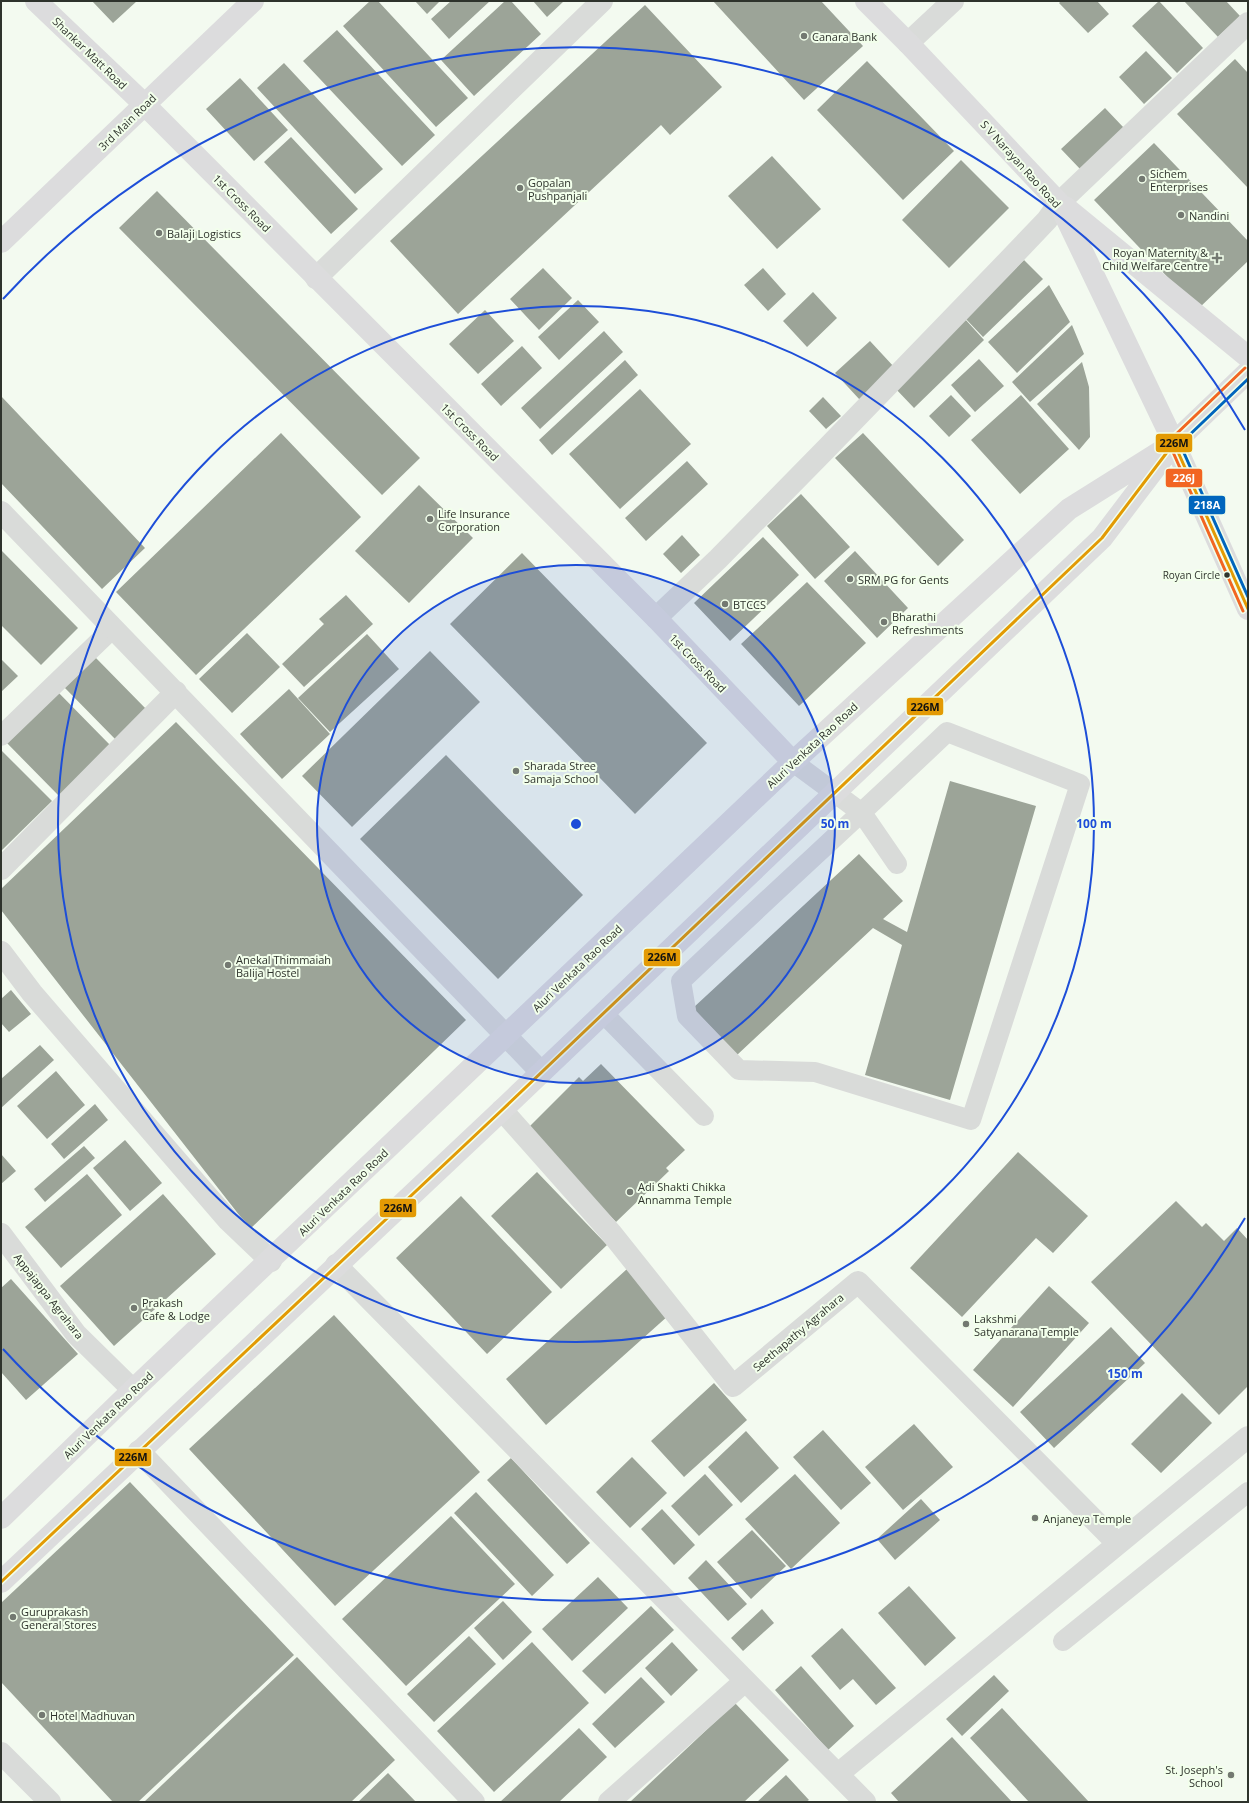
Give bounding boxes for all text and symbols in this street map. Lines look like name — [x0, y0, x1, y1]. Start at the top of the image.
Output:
street label: Shankar Matt Road — [50, 14, 130, 92]
place label: Canara Bank — [812, 29, 877, 44]
marker: Canara Bank — [799, 31, 809, 41]
street label: 3rd Main Road — [95, 91, 159, 153]
street label: S V Narayan Rao Road — [978, 117, 1064, 211]
place label: Sichem Enterprises — [1150, 166, 1208, 194]
street label: 1st Cross Road — [210, 171, 274, 235]
marker: Sichem Enterprises — [1137, 174, 1147, 184]
place label: Gopalan Pushpanjali — [528, 175, 587, 203]
marker: Gopalan Pushpanjali — [515, 183, 525, 193]
place label: Nandini — [1189, 208, 1229, 223]
marker: Nandini — [1176, 210, 1186, 220]
place label: Balaji Logistics — [167, 226, 241, 241]
marker: Balaji Logistics — [154, 228, 164, 238]
place label: Royan Maternity & Child Welfare Centre — [1102, 245, 1208, 273]
marker: Royan Maternity & Child Welfare Centre — [1211, 252, 1223, 264]
street label: 1st Cross Road — [438, 400, 502, 464]
line badge: 226M — [1155, 433, 1193, 453]
text: 226M — [1159, 435, 1189, 450]
line badge: 226J — [1165, 468, 1203, 488]
text: 226J — [1173, 470, 1195, 485]
line badge: 218A — [1188, 495, 1226, 515]
text: 218A — [1194, 497, 1221, 512]
place label: Life Insurance Corporation — [438, 506, 510, 534]
marker: Life Insurance Corporation — [425, 514, 435, 524]
place label: Royan Circle — [1163, 568, 1220, 582]
marker: Royan Circle — [1222, 570, 1232, 580]
place label: SRM PG for Gents — [858, 572, 949, 587]
marker: SRM PG for Gents — [845, 574, 855, 584]
place label: BTCCS — [733, 597, 766, 612]
marker: BTCCS — [720, 599, 730, 609]
place label: Bharathi Refreshments — [892, 609, 964, 637]
marker: Bharathi Refreshments — [879, 617, 889, 627]
street label: 1st Cross Road — [666, 630, 730, 696]
line badge: 226M — [906, 697, 944, 716]
street label: Aluri Venkata Rao Road — [763, 699, 861, 791]
text: 226M — [910, 699, 940, 714]
place label: Sharada Stree Samaja School — [524, 758, 598, 786]
marker: Sharada Stree Samaja School — [511, 766, 521, 776]
text: 50 m — [821, 815, 849, 832]
text: 100 m — [1076, 815, 1112, 832]
centre of rings — [569, 817, 583, 831]
street label: Aluri Venkata Rao Road — [529, 921, 625, 1015]
line badge: 226M — [643, 948, 681, 967]
text: 226M — [647, 949, 677, 964]
place label: Anekal Thimmaiah Balija Hostel — [236, 952, 331, 980]
marker: Anekal Thimmaiah Balija Hostel — [223, 960, 233, 970]
street label: Aluri Venkata Rao Road — [295, 1145, 391, 1239]
place label: Adi Shakti Chikka Annamma Temple — [638, 1179, 732, 1207]
marker: Adi Shakti Chikka Annamma Temple — [625, 1187, 635, 1197]
line badge: 226M — [379, 1198, 417, 1218]
text: 226M — [383, 1200, 413, 1215]
street label: Appajappa Agrahara — [11, 1250, 87, 1342]
street label: Seethapathy Agrahara — [749, 1290, 847, 1374]
place label: Prakash Cafe & Lodge — [142, 1295, 210, 1323]
marker: Prakash Cafe & Lodge — [129, 1303, 139, 1313]
place label: Lakshmi Satyanarana Temple — [974, 1311, 1079, 1339]
marker: Lakshmi Satyanarana Temple — [961, 1319, 971, 1329]
text: 150 m — [1107, 1365, 1143, 1382]
street label: Aluri Venkata Rao Road — [60, 1368, 156, 1462]
line badge: 226M — [114, 1448, 152, 1467]
text: 226M — [118, 1449, 148, 1464]
place label: Anjaneya Temple — [1043, 1511, 1131, 1526]
marker: Anjaneya Temple — [1030, 1513, 1040, 1523]
place label: Guruprakash General Stores — [21, 1604, 97, 1632]
marker: Guruprakash General Stores — [8, 1612, 18, 1622]
place label: Hotel Madhuvan — [50, 1708, 135, 1723]
marker: Hotel Madhuvan — [37, 1710, 47, 1720]
place label: St. Joseph's School — [1165, 1762, 1223, 1790]
marker: St. Joseph's School — [1226, 1770, 1236, 1780]

